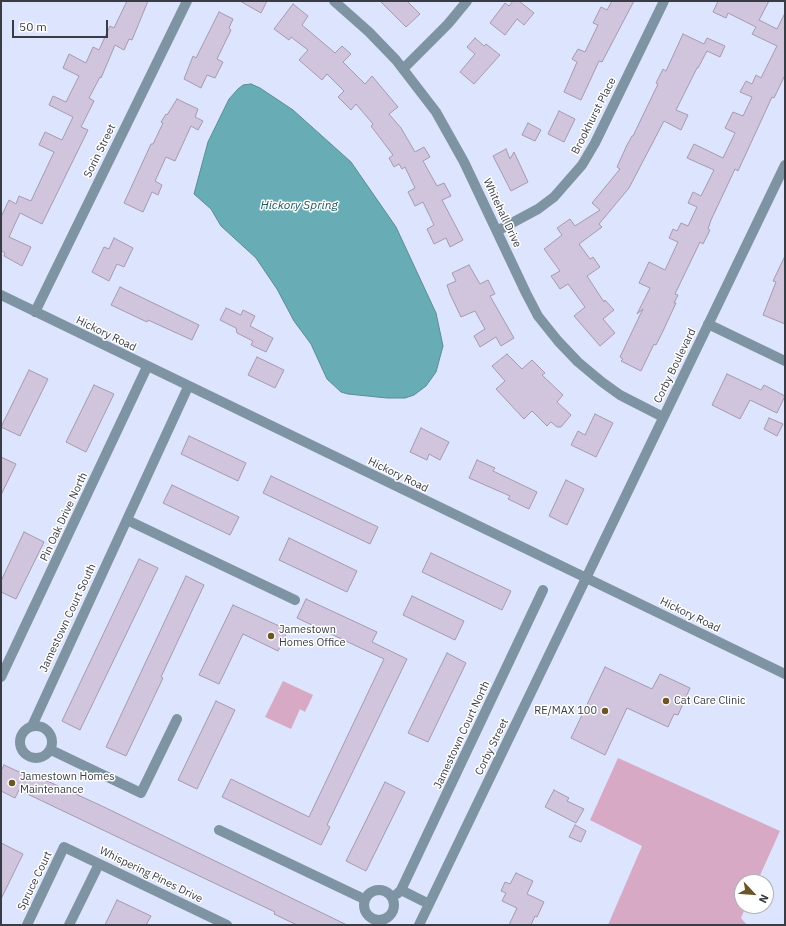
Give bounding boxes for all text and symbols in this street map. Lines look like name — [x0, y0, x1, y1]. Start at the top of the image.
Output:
scale bar — [14, 12, 110, 38]
text: 50 m — [19, 19, 47, 34]
street label: Brookhurst Place — [569, 75, 619, 157]
street label: Sorin Street — [81, 122, 119, 180]
street label: Whitehall Drive — [480, 176, 524, 250]
water label: Hickory Spring — [260, 199, 338, 213]
street label: Hickory Road — [74, 314, 138, 354]
street label: Corby Boulevard — [651, 326, 699, 406]
street label: Hickory Road — [366, 455, 430, 495]
street label: Pin Oak Drive North — [38, 470, 90, 564]
street label: Jamestown Court South — [37, 562, 99, 674]
street label: Hickory Road — [658, 595, 722, 635]
place label: Jamestown Homes Office — [279, 623, 346, 649]
marker: Jamestown Homes Office — [266, 631, 276, 641]
street label: Jamestown Court North — [431, 679, 493, 791]
place label: Cat Care Clinic — [674, 694, 746, 708]
marker: Cat Care Clinic — [661, 696, 671, 706]
place label: RE/MAX 100 — [534, 704, 597, 718]
marker: RE/MAX 100 — [600, 706, 610, 716]
street label: Corby Street — [473, 716, 511, 778]
place label: Jamestown Homes Maintenance — [20, 770, 115, 796]
marker: Jamestown Homes Maintenance — [7, 778, 17, 788]
street label: Whispering Pines Drive — [97, 844, 205, 906]
street label: Spruce Court — [15, 849, 55, 913]
north arrow — [734, 874, 774, 914]
text: N — [756, 892, 772, 905]

